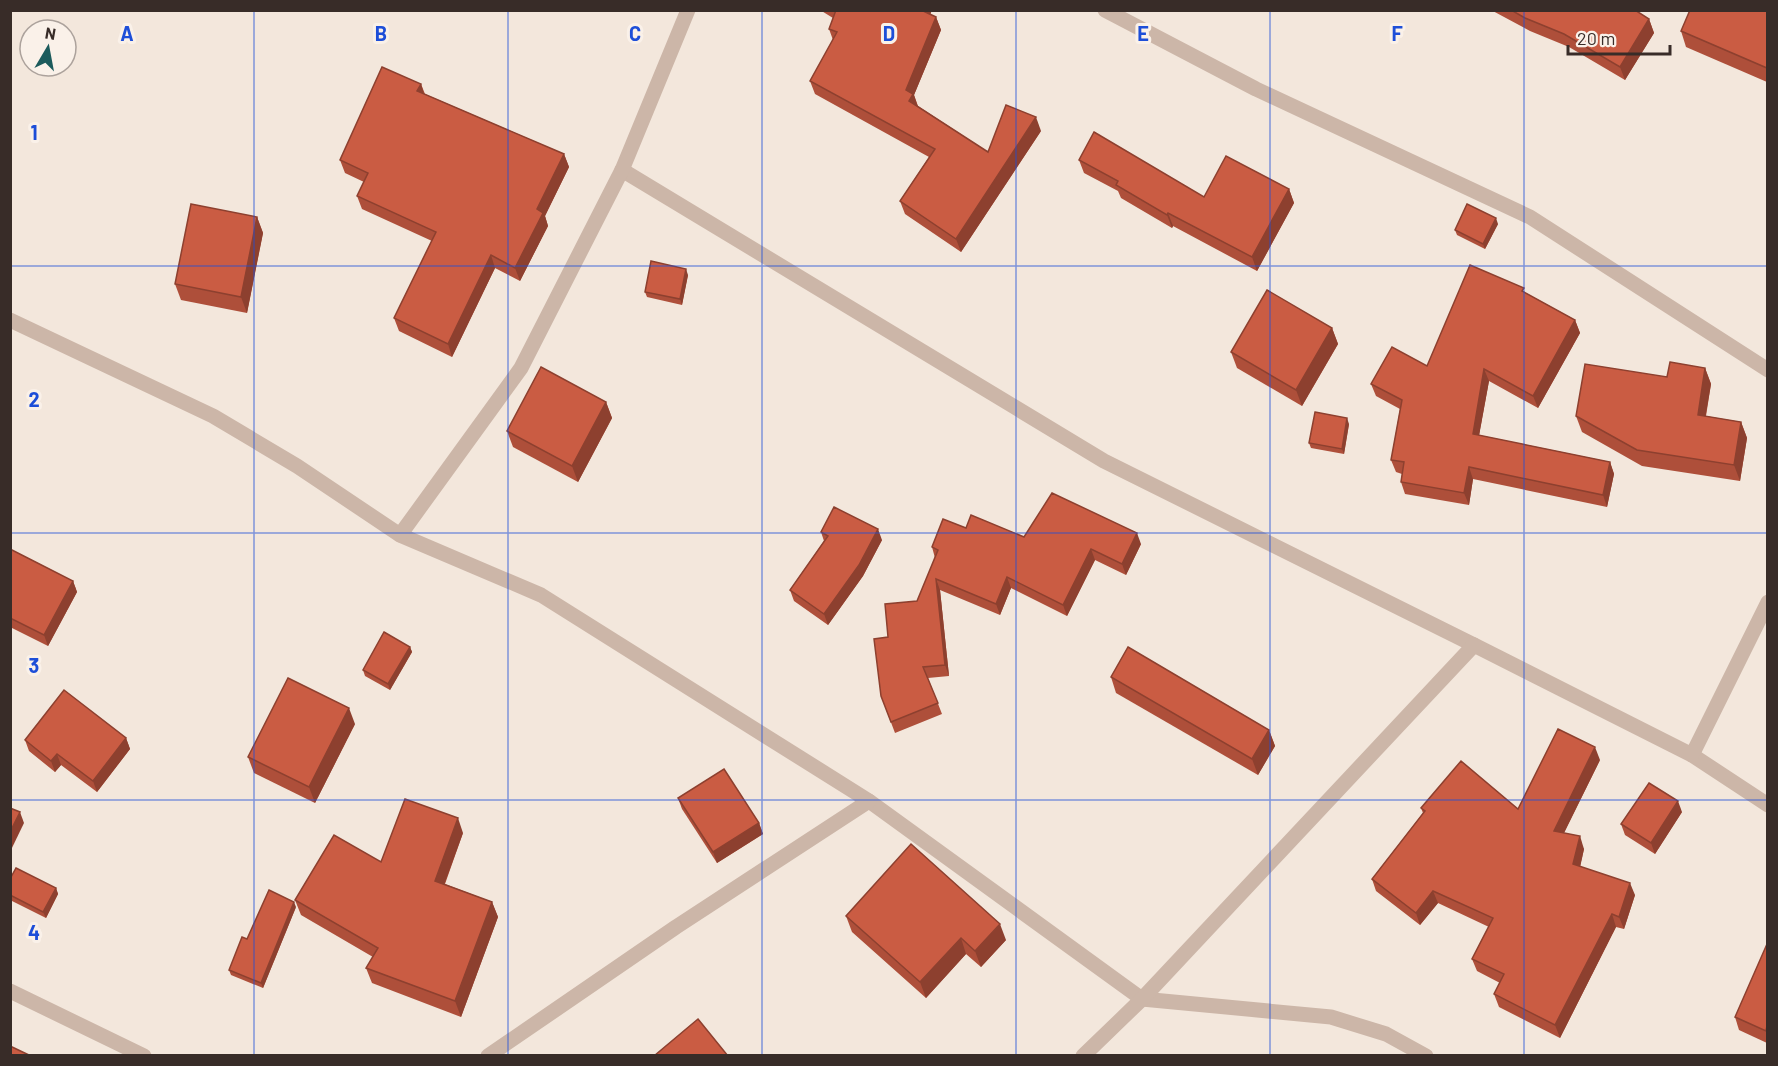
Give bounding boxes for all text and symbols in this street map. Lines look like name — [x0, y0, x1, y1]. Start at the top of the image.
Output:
north arrow — [18, 18, 78, 78]
scale bar — [1568, 18, 1670, 56]
text: A — [120, 21, 134, 45]
text: B — [375, 21, 387, 45]
text: C — [629, 21, 641, 45]
text: D — [883, 21, 895, 45]
text: E — [1137, 21, 1149, 45]
text: F — [1391, 21, 1403, 45]
text: N — [44, 22, 58, 43]
text: 20 m — [1577, 27, 1615, 49]
text: 1 — [30, 120, 38, 144]
text: 2 — [28, 387, 40, 411]
text: 3 — [29, 653, 39, 677]
text: 4 — [28, 920, 40, 944]

